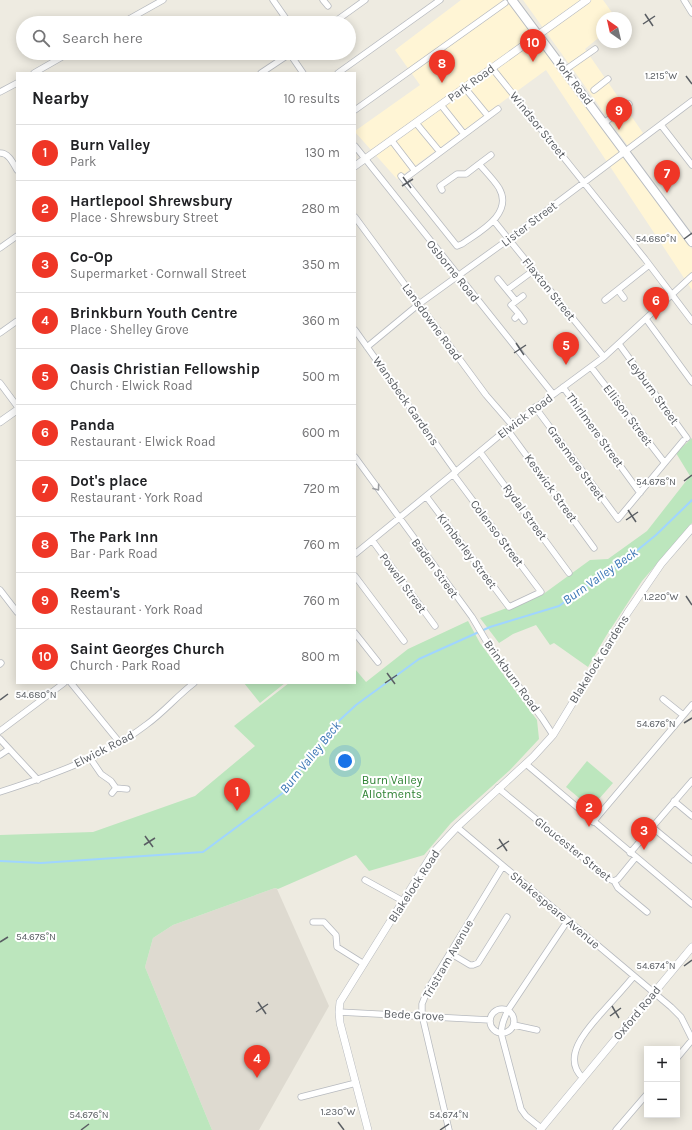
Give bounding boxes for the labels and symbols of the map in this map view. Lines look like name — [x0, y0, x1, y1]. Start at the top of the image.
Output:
north arrow — [596, 12, 632, 48]
pin: 10 — [520, 29, 546, 62]
pin: 8 — [429, 50, 455, 83]
street label: York Road — [552, 56, 596, 108]
street label: Park Road — [445, 61, 497, 105]
text: 1.215°W — [645, 70, 677, 82]
street label: Windsor Street — [507, 89, 569, 162]
pin: 9 — [606, 97, 632, 130]
pin: 7 — [654, 160, 680, 193]
street label: Lister Street — [498, 198, 560, 250]
text: 54.680°N — [635, 233, 677, 245]
street label: Osborne Road — [424, 237, 482, 305]
street label: Flaxton Street — [519, 255, 579, 324]
street label: Lansdowne Road — [399, 281, 465, 363]
pin: 6 — [643, 287, 669, 320]
pin: 5 — [553, 332, 579, 365]
street label: Wansbeck Gardens — [370, 354, 442, 448]
street label: Leyburn Street — [624, 355, 682, 428]
street label: Ellison Street — [600, 382, 656, 449]
street label: Thirlmere Street — [563, 390, 627, 470]
street label: Elwick Road — [495, 391, 555, 441]
street label: Grasmere Street — [544, 423, 608, 503]
street label: Keswick Street — [522, 451, 581, 525]
text: 54.678°N — [636, 476, 676, 488]
street label: Rydal Street — [500, 481, 550, 543]
one-way arrow — [372, 483, 379, 490]
street label: Colenso Street — [468, 497, 527, 569]
street label: Kimberley Street — [434, 511, 500, 592]
street label: Baden Street — [409, 535, 462, 601]
water label: Burn Valley Beck — [560, 544, 641, 607]
street label: Powell Street — [377, 550, 430, 616]
text: 1.220°W — [644, 591, 679, 603]
street label: Blakelock Gardens — [566, 612, 632, 706]
street label: Brinkburn Road — [481, 637, 543, 715]
text: 54.680°N — [15, 689, 57, 701]
water label: Burn Valley Beck — [276, 718, 344, 796]
text: 54.676°N — [636, 718, 676, 730]
street label: Elwick Road — [72, 728, 136, 770]
your location — [335, 751, 355, 771]
park label: Burn Valley Allotments — [362, 773, 423, 801]
pin: 1 — [224, 778, 250, 811]
pin: 2 — [576, 794, 602, 827]
street label: Gloucester Street — [532, 814, 614, 884]
pin: 3 — [631, 817, 657, 850]
street label: Blakelock Road — [385, 847, 443, 925]
street label: Shakespeare Avenue — [507, 868, 603, 952]
street label: Tristram Avenue — [420, 917, 476, 1001]
text: 54.678°N — [16, 931, 56, 943]
text: 54.674°N — [636, 960, 676, 972]
street label: Oxford Road — [610, 983, 664, 1043]
street label: Bede Grove — [383, 1006, 445, 1024]
pin: 4 — [244, 1045, 270, 1078]
text: 1.230°W — [320, 1106, 356, 1118]
text: 54.676°N — [69, 1109, 109, 1121]
text: 54.674°N — [429, 1109, 469, 1121]

